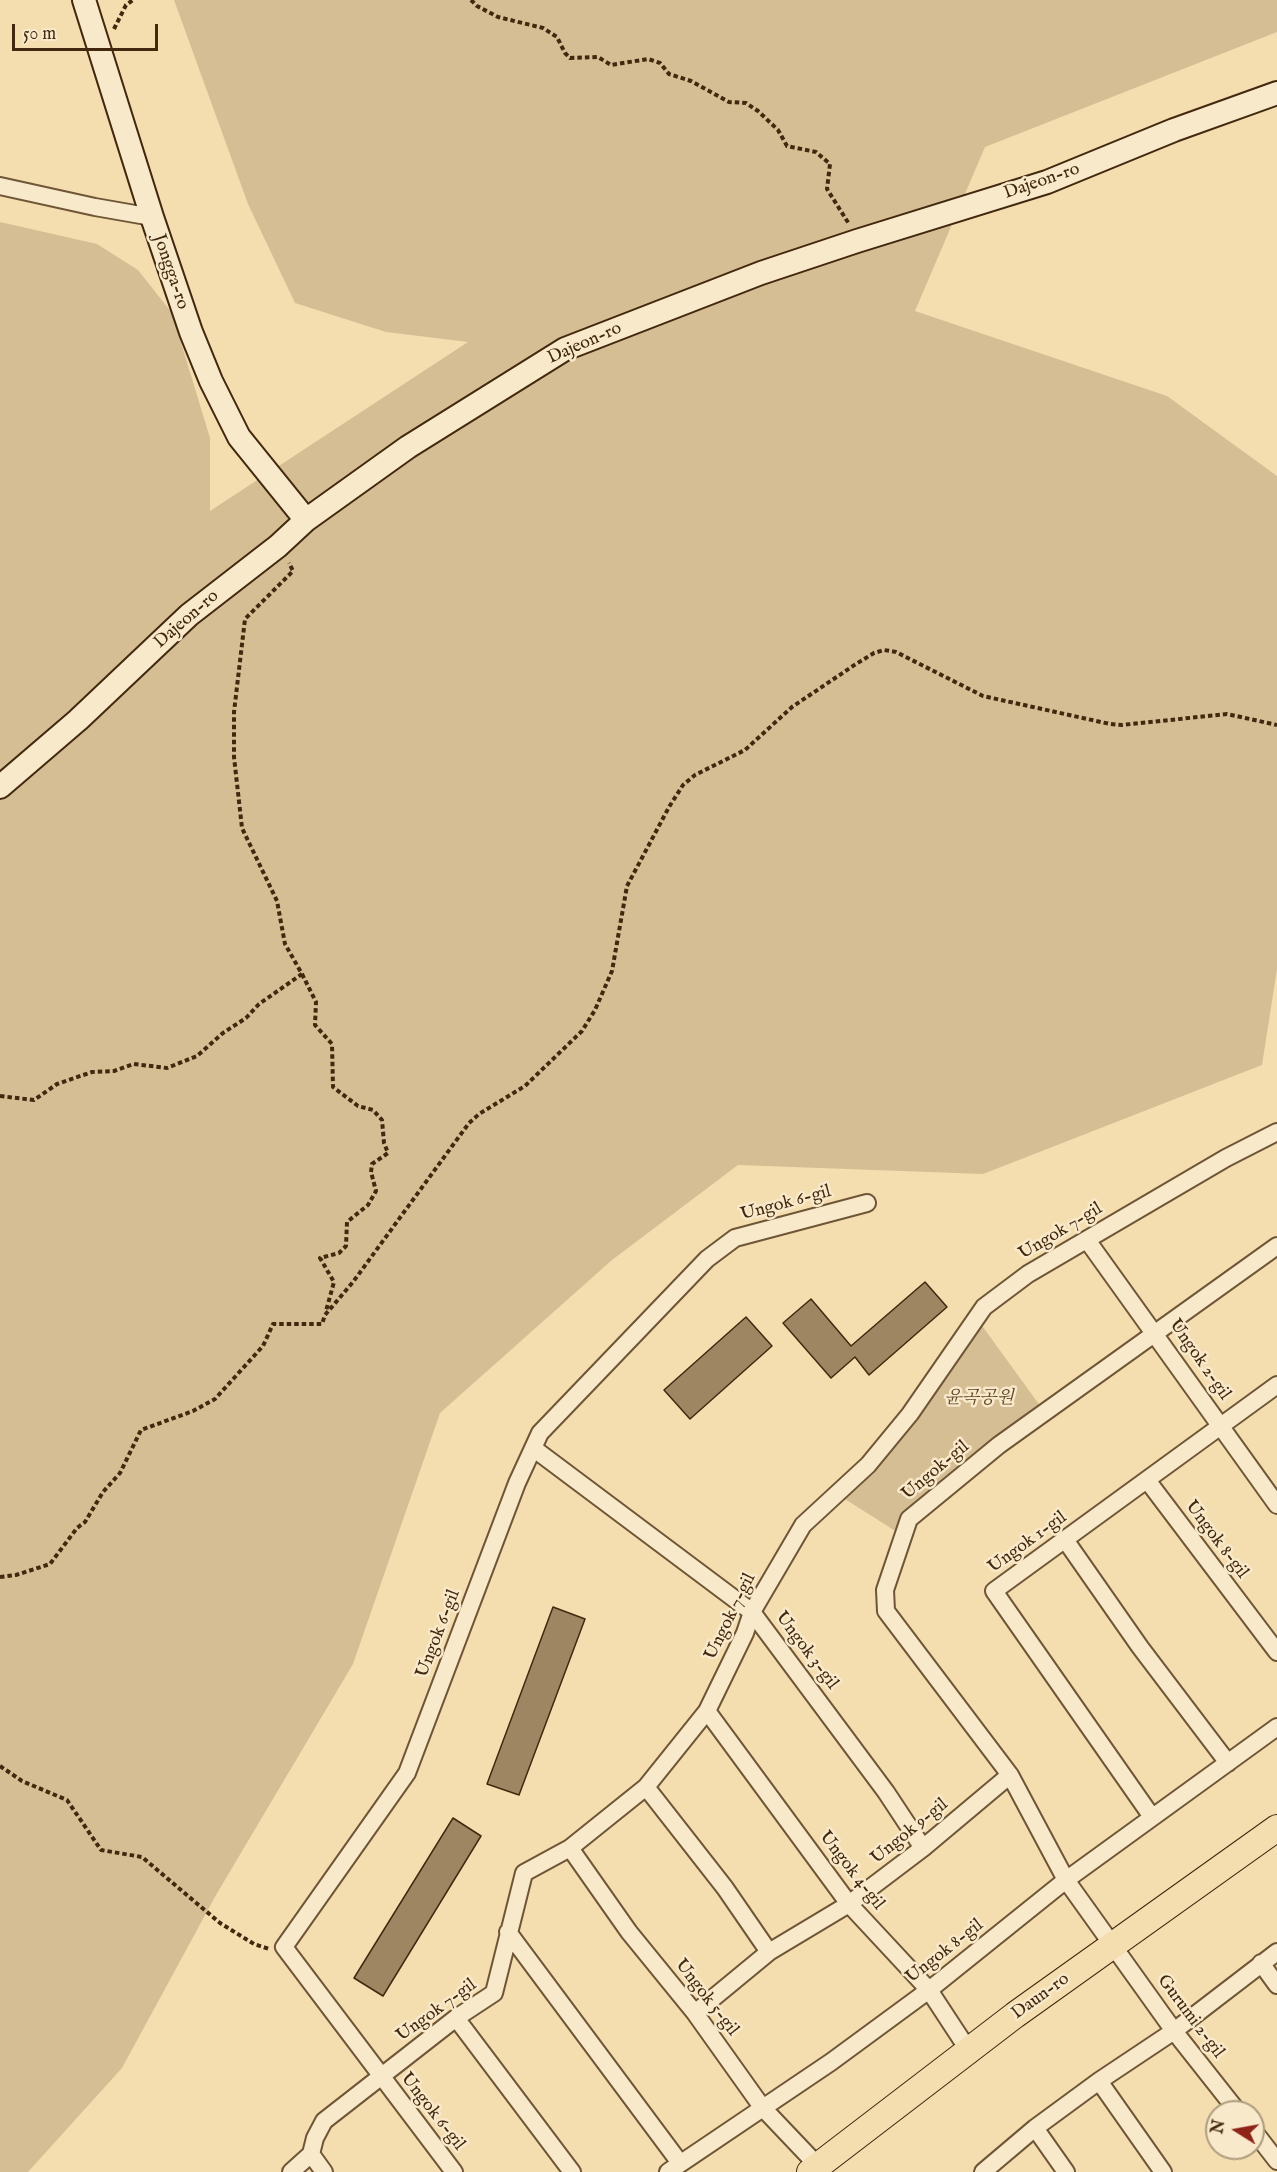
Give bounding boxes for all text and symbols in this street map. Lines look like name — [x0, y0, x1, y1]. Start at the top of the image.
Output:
scale bar — [15, 12, 160, 50]
text: 50 m — [23, 23, 56, 46]
street label: Dajeon-ro — [1001, 159, 1083, 205]
street label: Jongga-ro — [147, 232, 193, 312]
street label: Dajeon-ro — [545, 318, 625, 370]
street label: Dajeon-ro — [150, 586, 224, 654]
street label: Ungok 6-gil — [738, 1182, 834, 1226]
street label: Ungok 7-gil — [1015, 1199, 1107, 1265]
street label: Ungok 2-gil — [1163, 1315, 1235, 1405]
park label: 윤곡공원 — [944, 1388, 1014, 1410]
street label: Ungok-gil — [898, 1437, 974, 1505]
street label: Ungok 8-gil — [1180, 1497, 1252, 1583]
street label: Ungok 1-gil — [985, 1507, 1071, 1579]
street label: Ungok 7-gil — [701, 1570, 761, 1664]
street label: Ungok 6-gil — [412, 1587, 466, 1681]
street label: Ungok 3-gil — [770, 1608, 842, 1694]
street label: Ungok 9-gil — [867, 1794, 953, 1870]
street label: Ungok 4-gil — [814, 1827, 888, 1915]
street label: Ungok 8-gil — [902, 1915, 988, 1989]
street label: Ungok 5-gil — [669, 1955, 743, 2041]
street label: Daun-ro — [1008, 1969, 1074, 2025]
street label: Gurumi 2-gil — [1152, 1971, 1228, 2063]
street label: Ungok 7-gil — [393, 1975, 481, 2047]
street label: Ungok 6-gil — [395, 2069, 469, 2155]
north arrow — [1205, 2100, 1265, 2160]
text: N — [1208, 2118, 1230, 2136]

